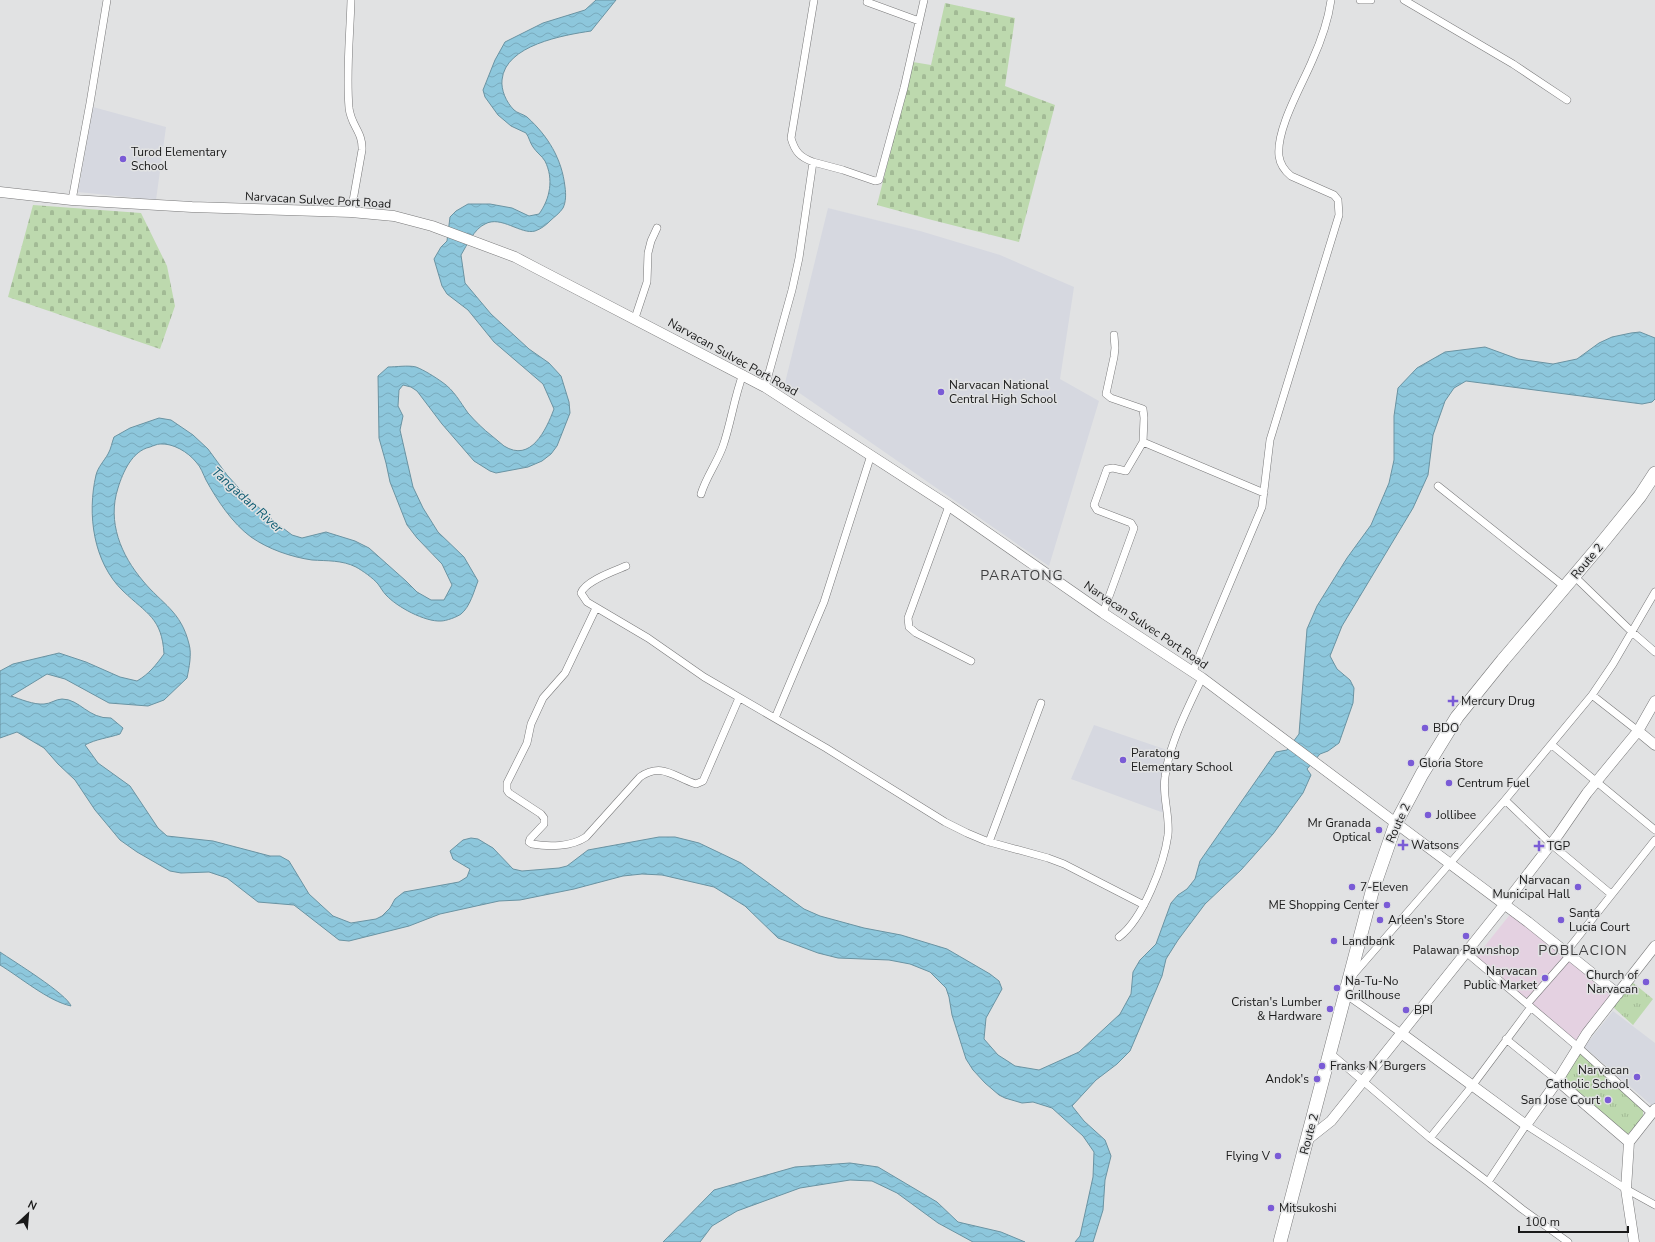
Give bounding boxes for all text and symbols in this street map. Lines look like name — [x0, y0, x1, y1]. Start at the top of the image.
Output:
place label: Turod Elementary School — [131, 144, 228, 174]
marker: Turod Elementary School — [118, 154, 128, 164]
street label: Narvacan Sulvec Port Road — [244, 188, 392, 212]
street label: Narvacan Sulvec Port Road — [665, 314, 801, 400]
place label: Narvacan National Central High School — [949, 377, 1057, 407]
marker: Narvacan National Central High School — [936, 387, 946, 397]
water label: Tangadan River — [207, 463, 287, 537]
street label: Route 2 — [1567, 540, 1607, 582]
district label: PARATONG — [980, 566, 1064, 585]
street label: Narvacan Sulvec Port Road — [1081, 577, 1211, 673]
place label: Mercury Drug — [1461, 693, 1535, 709]
marker: Mercury Drug — [1448, 696, 1458, 706]
place label: BDO — [1433, 720, 1459, 736]
marker: BDO — [1420, 723, 1430, 733]
place label: Paratong Elementary School — [1131, 745, 1233, 775]
marker: Paratong Elementary School — [1118, 755, 1128, 765]
place label: Gloria Store — [1419, 755, 1483, 771]
marker: Gloria Store — [1406, 758, 1416, 768]
place label: Centrum Fuel — [1457, 775, 1530, 791]
marker: Centrum Fuel — [1444, 778, 1454, 788]
street label: Route 2 — [1382, 801, 1414, 845]
place label: Jollibee — [1435, 807, 1476, 823]
marker: Jollibee — [1423, 810, 1433, 820]
place label: Mr Granada Optical — [1308, 815, 1371, 845]
marker: Mr Granada Optical — [1374, 825, 1384, 835]
place label: Watsons — [1411, 837, 1459, 853]
place label: TGP — [1547, 838, 1570, 854]
marker: Watsons — [1398, 840, 1408, 850]
marker: TGP — [1534, 841, 1544, 851]
place label: Narvacan Municipal Hall — [1492, 872, 1570, 902]
place label: 7-Eleven — [1360, 879, 1408, 895]
marker: 7-Eleven — [1347, 882, 1357, 892]
marker: Narvacan Municipal Hall — [1573, 882, 1583, 892]
place label: ME Shopping Center — [1268, 897, 1380, 913]
marker: ME Shopping Center — [1382, 900, 1392, 910]
place label: Santa Lucia Court — [1569, 905, 1631, 935]
place label: Arleen's Store — [1388, 912, 1464, 928]
marker: Arleen's Store — [1375, 915, 1385, 925]
marker: Santa Lucia Court — [1556, 915, 1566, 925]
marker: Palawan Pawnshop — [1461, 931, 1471, 941]
place label: Landbank — [1342, 933, 1396, 949]
marker: Landbank — [1329, 936, 1339, 946]
district label: POBLACION — [1538, 941, 1628, 960]
place label: Palawan Pawnshop — [1413, 942, 1519, 958]
place label: Narvacan Public Market — [1463, 963, 1538, 993]
place label: Church of Narvacan — [1586, 967, 1639, 997]
place label: Na-Tu-No Grillhouse — [1345, 973, 1400, 1003]
marker: Narvacan Public Market — [1540, 973, 1550, 983]
marker: Church of Narvacan — [1641, 977, 1651, 987]
marker: Na-Tu-No Grillhouse — [1332, 983, 1342, 993]
place label: Cristan's Lumber & Hardware — [1231, 994, 1323, 1024]
place label: BPI — [1414, 1002, 1433, 1018]
marker: Cristan's Lumber & Hardware — [1325, 1004, 1335, 1014]
marker: BPI — [1401, 1005, 1411, 1015]
place label: Franks N´Burgers — [1330, 1058, 1426, 1074]
marker: Franks N´Burgers — [1317, 1061, 1327, 1071]
place label: Narvacan Catholic School — [1545, 1062, 1629, 1092]
place label: Andok's — [1265, 1071, 1309, 1087]
marker: Narvacan Catholic School — [1632, 1072, 1642, 1082]
marker: Andok's — [1312, 1074, 1322, 1084]
place label: San Jose Court — [1521, 1092, 1601, 1108]
marker: San Jose Court — [1603, 1095, 1613, 1105]
street label: Route 2 — [1296, 1112, 1322, 1156]
place label: Flying V — [1226, 1148, 1271, 1164]
marker: Flying V — [1273, 1151, 1283, 1161]
north arrow — [8, 1194, 48, 1234]
text: N — [25, 1197, 39, 1214]
place label: Mitsukoshi — [1279, 1200, 1337, 1216]
marker: Mitsukoshi — [1266, 1203, 1276, 1213]
scale bar — [1519, 1208, 1628, 1234]
text: 100 m — [1525, 1214, 1560, 1230]

